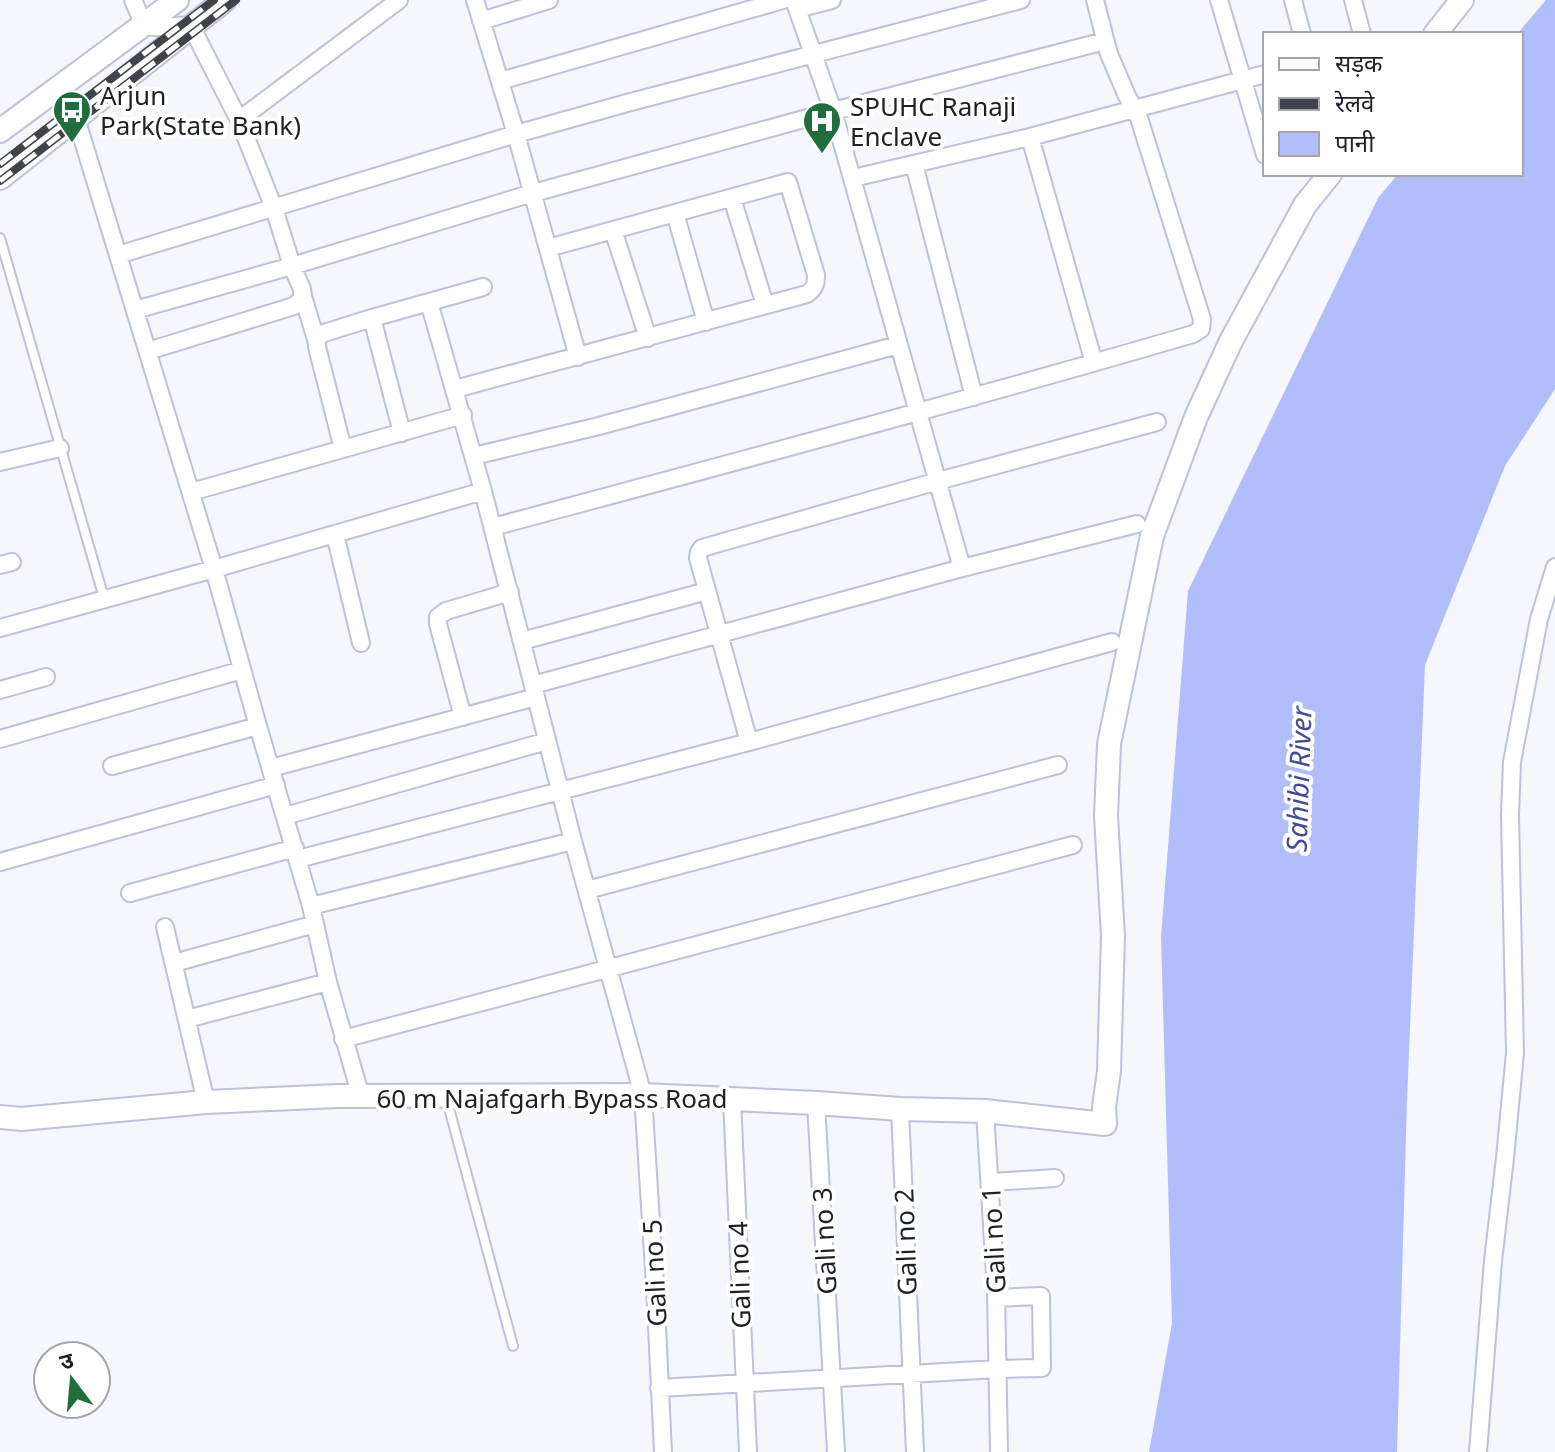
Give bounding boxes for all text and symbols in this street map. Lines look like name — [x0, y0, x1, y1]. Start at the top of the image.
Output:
legend — [1263, 32, 1523, 176]
text: सड़क — [1335, 46, 1383, 79]
place label: Arjun Park(State Bank) — [100, 77, 301, 143]
text: रेलवे — [1334, 86, 1375, 119]
place label: SPUHC Ranaji Enclave — [850, 88, 1016, 154]
bus stop icon: Arjun Park(State Bank) — [51, 89, 93, 144]
hospital icon: SPUHC Ranaji Enclave — [801, 100, 843, 155]
text: पानी — [1335, 126, 1375, 159]
water label: Sahibi River — [1276, 704, 1320, 852]
street label: 60 m Najafgarh Bypass Road — [376, 1080, 728, 1116]
street label: Gali no 1 — [972, 1186, 1014, 1294]
street label: Gali no 3 — [803, 1187, 845, 1295]
street label: Gali no 2 — [885, 1188, 925, 1296]
street label: Gali no 5 — [633, 1219, 675, 1327]
street label: Gali no 4 — [719, 1221, 759, 1329]
north arrow — [32, 1340, 112, 1420]
text: उ — [56, 1343, 78, 1376]

